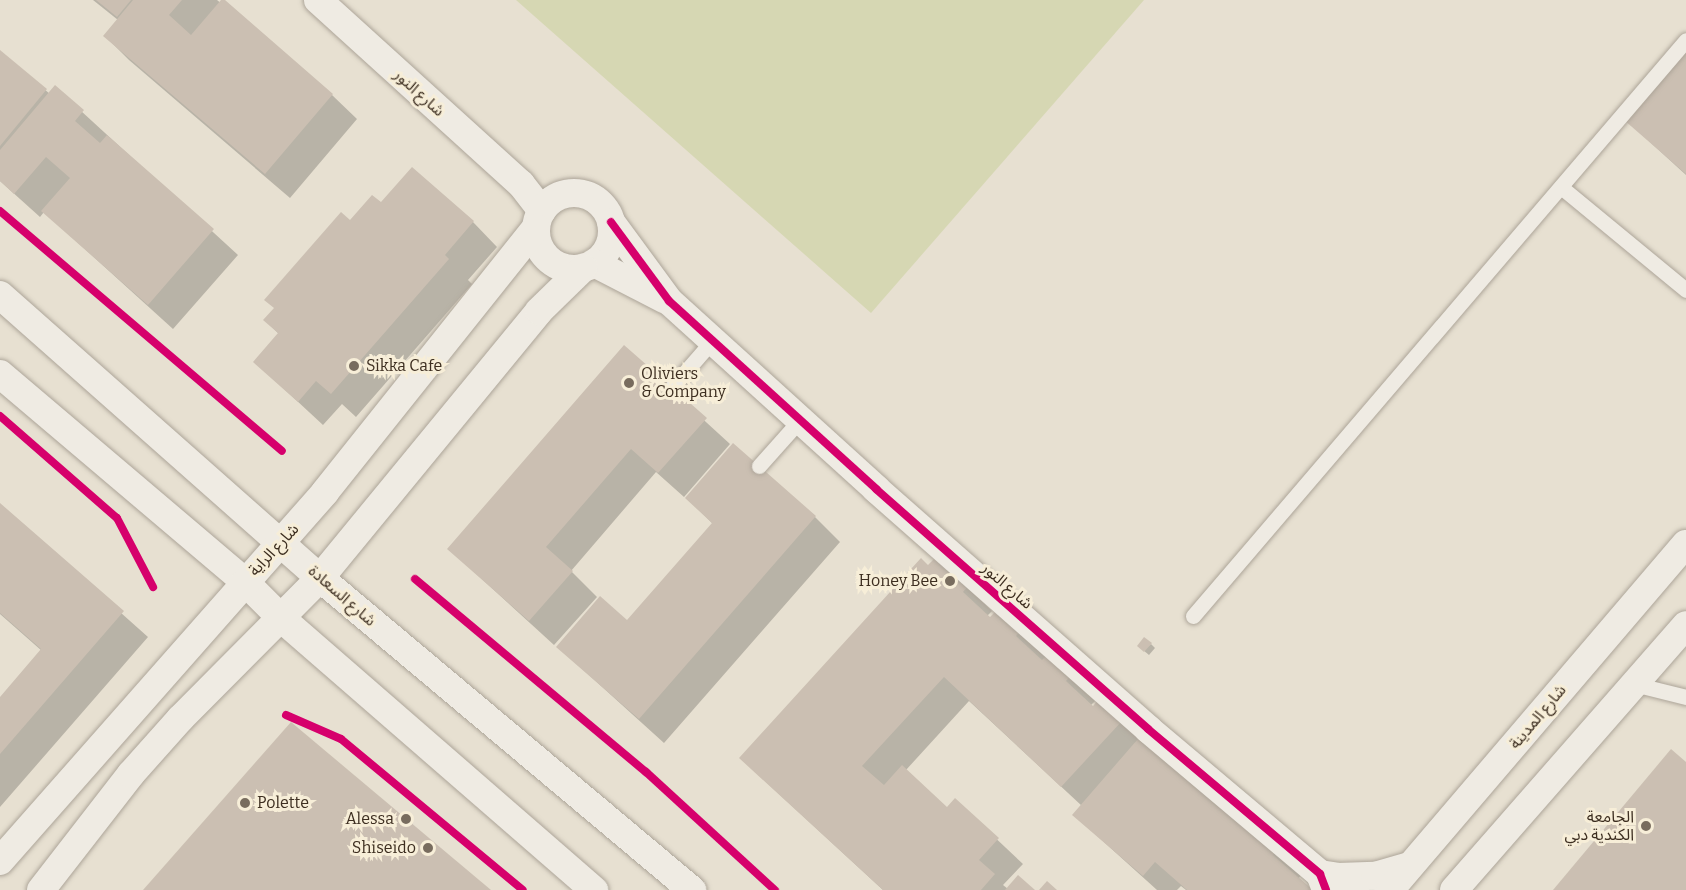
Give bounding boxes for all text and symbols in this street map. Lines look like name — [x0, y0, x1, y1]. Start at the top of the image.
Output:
street label: شارع النور — [390, 65, 448, 121]
place label: Sikka Cafe — [366, 356, 442, 376]
marker: Sikka Cafe — [347, 359, 361, 373]
place label: Oliviers & Company — [641, 364, 726, 402]
marker: Oliviers & Company — [622, 376, 636, 390]
street label: شارع الراية — [245, 520, 303, 580]
street label: شارع النور — [978, 559, 1036, 613]
street label: شارع السعادة — [304, 562, 380, 630]
place label: Honey Bee — [859, 571, 938, 591]
marker: Honey Bee — [943, 574, 957, 588]
street label: شارع المدينة — [1506, 681, 1570, 753]
place label: Polette — [257, 793, 309, 813]
marker: Polette — [238, 796, 252, 810]
place label: الجامعة الكندية دبي — [1564, 807, 1634, 845]
place label: Alessa — [345, 809, 394, 829]
marker: Alessa — [399, 812, 413, 826]
marker: الجامعة الكندية دبي — [1639, 819, 1653, 833]
place label: Shiseido — [352, 838, 416, 858]
marker: Shiseido — [421, 841, 435, 855]

